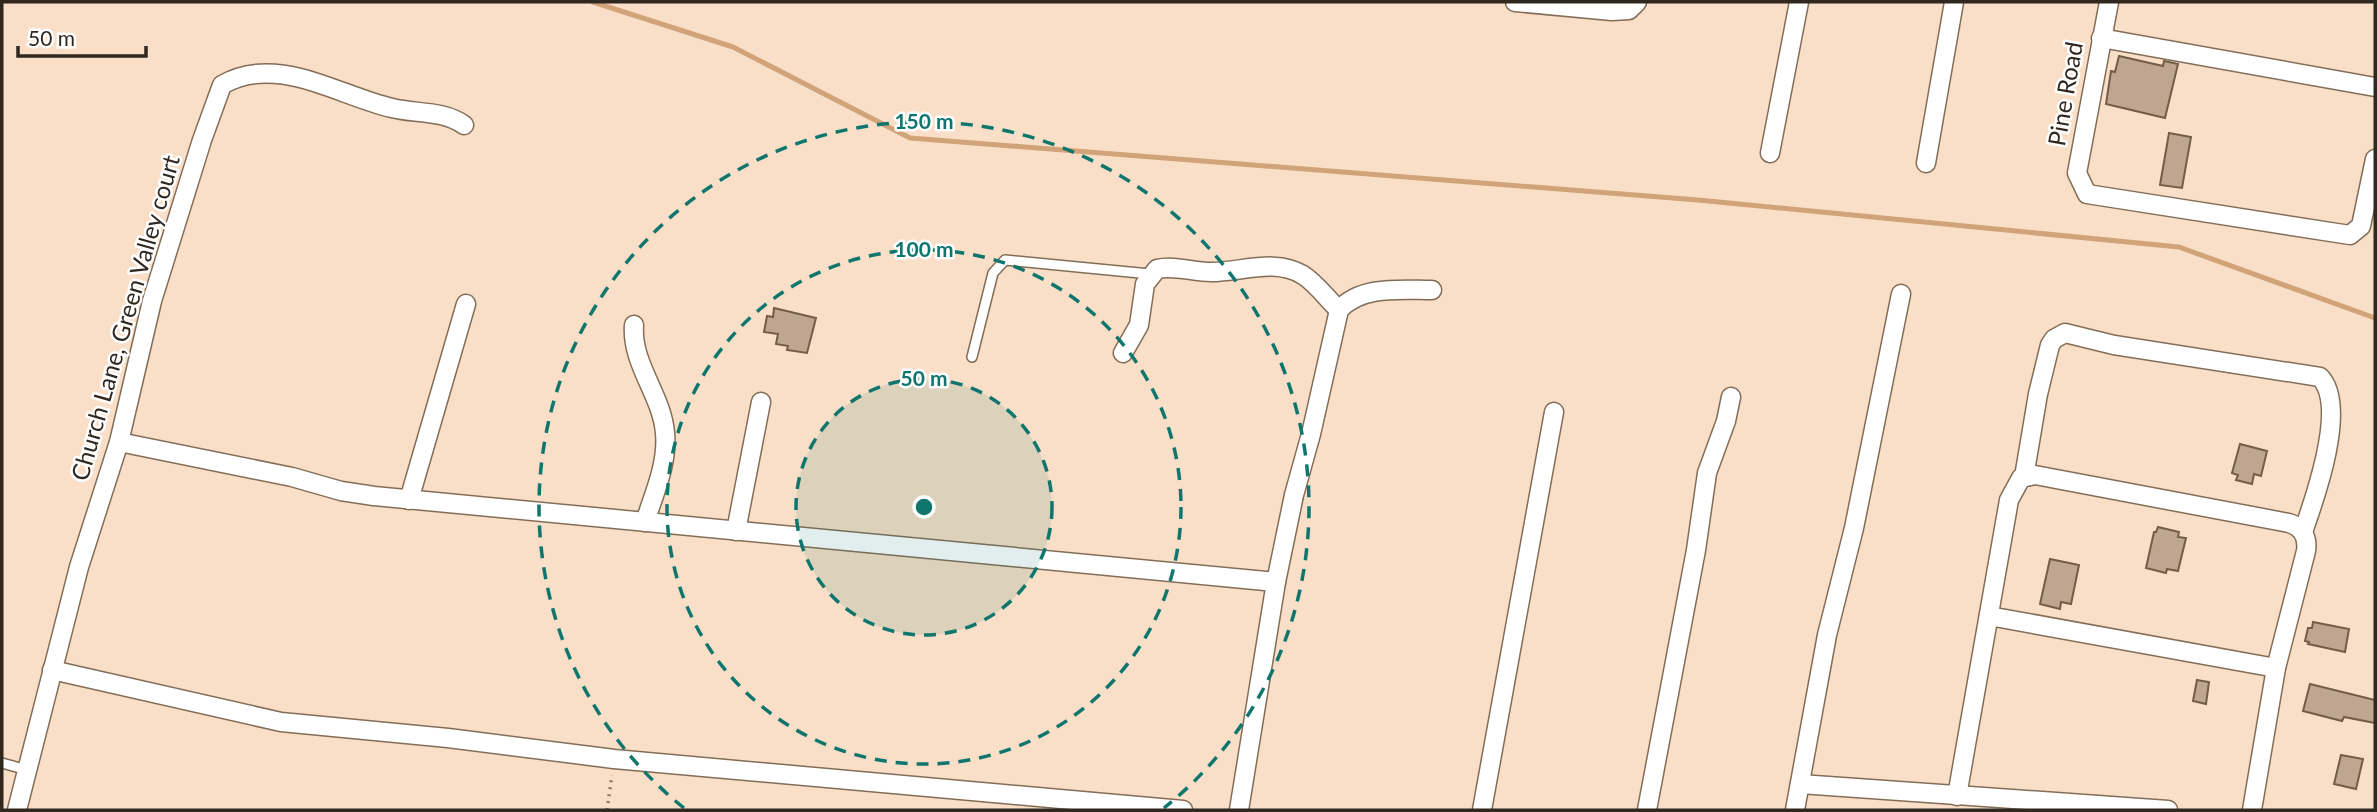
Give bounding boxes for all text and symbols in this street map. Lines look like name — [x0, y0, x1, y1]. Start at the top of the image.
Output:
scale bar — [18, 14, 145, 58]
text: 50 m — [28, 25, 75, 50]
street label: Pine Road — [2041, 39, 2088, 148]
text: 150 m — [894, 108, 954, 133]
street label: Church Lane, Green Valley court — [64, 151, 185, 484]
text: 100 m — [894, 236, 954, 261]
text: 50 m — [900, 365, 948, 390]
centre of rings — [912, 495, 936, 519]

